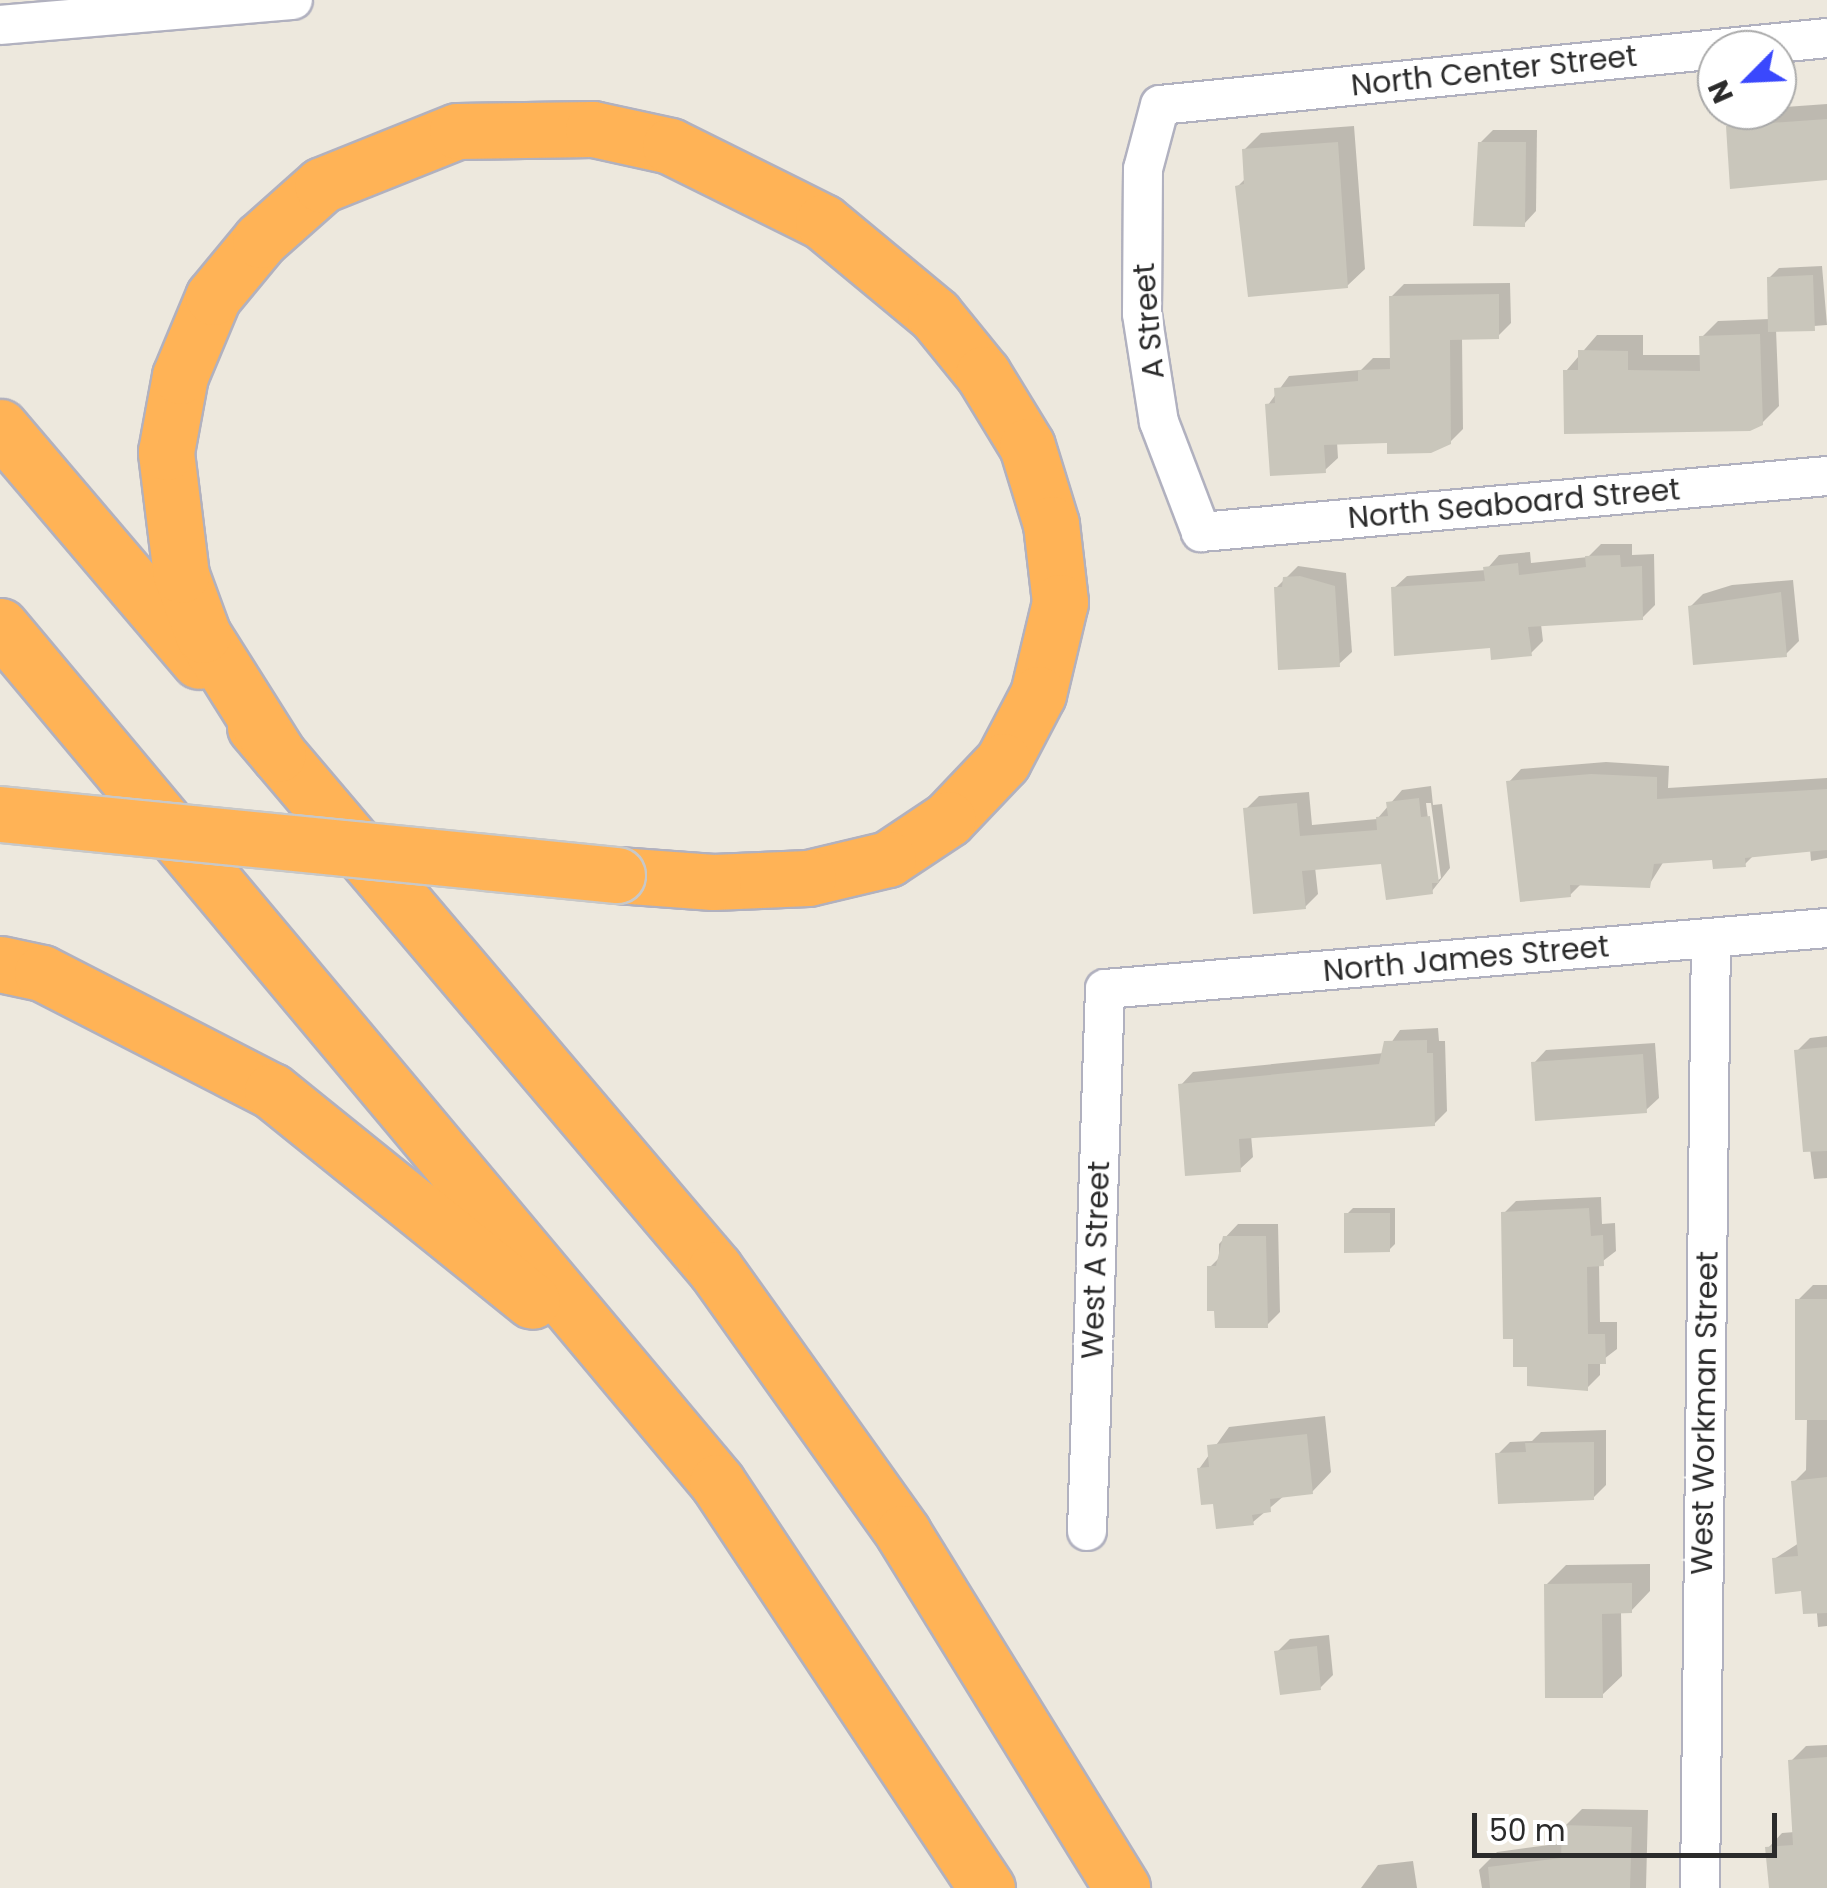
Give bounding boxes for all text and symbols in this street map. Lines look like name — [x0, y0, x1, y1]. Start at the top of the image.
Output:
north arrow — [1697, 30, 1797, 130]
street label: North Center Street — [1349, 38, 1639, 104]
text: N — [1699, 74, 1743, 109]
street label: A Street — [1126, 262, 1172, 380]
street label: North Seaboard Street — [1346, 472, 1682, 536]
street label: North James Street — [1322, 929, 1610, 989]
street label: West A Street — [1075, 1160, 1117, 1360]
street label: West Workman Street — [1684, 1251, 1726, 1575]
scale bar — [1477, 1793, 1782, 1855]
text: 50 m — [1489, 1809, 1566, 1852]

